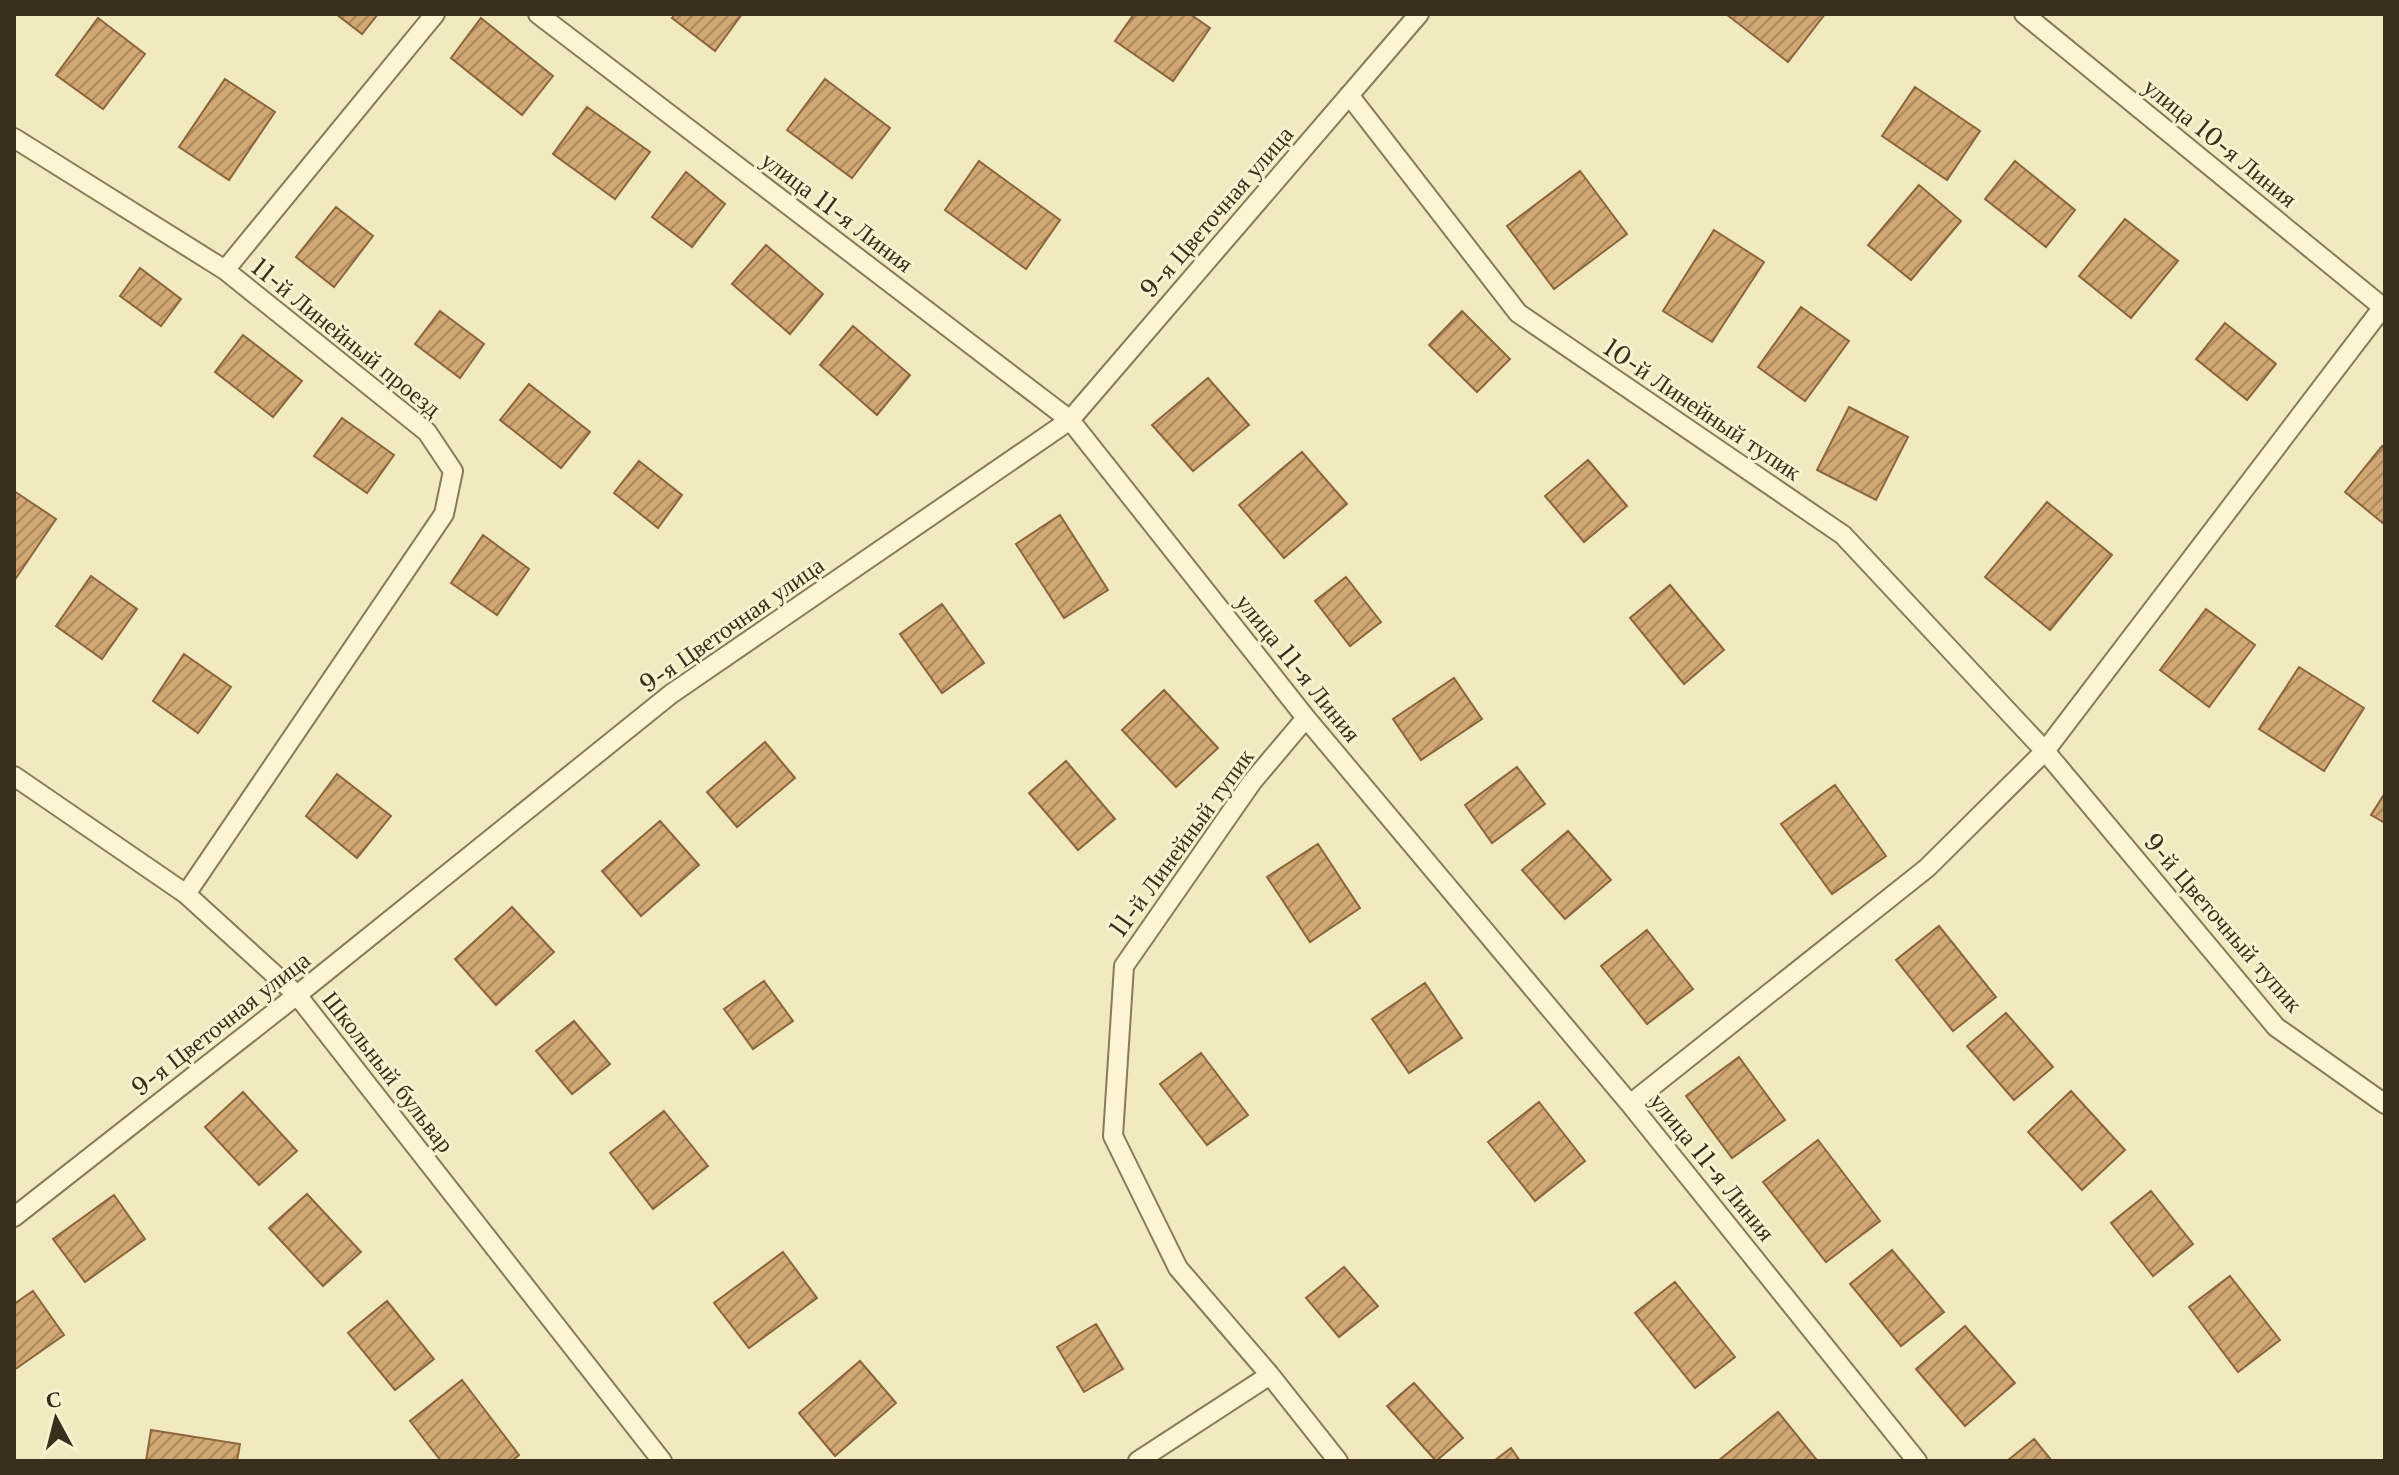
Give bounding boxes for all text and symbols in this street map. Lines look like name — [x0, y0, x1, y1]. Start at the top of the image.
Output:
street label: улица 10-я Линия — [2138, 72, 2303, 213]
street label: 9-я Цветочная улица — [1134, 120, 1299, 303]
street label: улица 11-я Линия — [756, 145, 919, 278]
street label: 11-й Линейный проезд — [246, 252, 447, 423]
street label: 10-й Линейный тупик — [1598, 333, 1807, 487]
street label: 9-я Цветочная улица — [634, 550, 830, 699]
street label: улица 11-я Линия — [1230, 588, 1367, 748]
street label: 11-й Линейный тупик — [1103, 743, 1260, 943]
street label: 9-й Цветочный тупик — [2138, 827, 2309, 1018]
street label: 9-я Цветочная улица — [126, 945, 316, 1102]
street label: Школьный бульвар — [316, 985, 460, 1158]
street label: улица 11-я Линия — [1644, 1087, 1781, 1247]
north arrow — [16, 1379, 96, 1459]
text: С — [44, 1385, 63, 1414]

